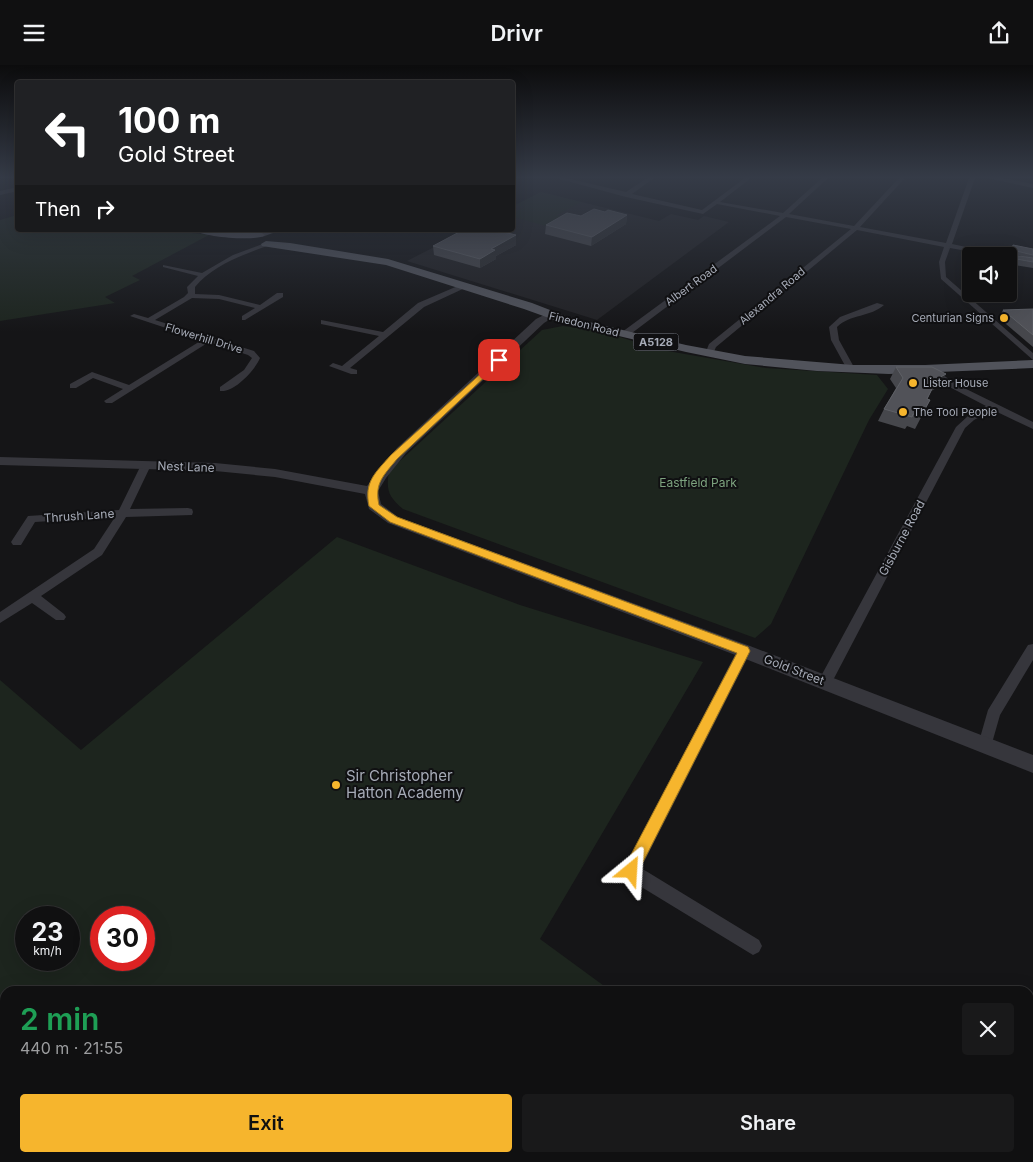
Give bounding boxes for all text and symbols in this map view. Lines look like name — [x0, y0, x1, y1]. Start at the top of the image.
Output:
icon: menu — [20, 19, 48, 47]
icon: share — [985, 19, 1013, 47]
text: Drivr — [490, 20, 543, 46]
text: 100 m — [118, 99, 221, 141]
icon: left — [35, 100, 100, 165]
text: Gold Street — [118, 141, 235, 167]
icon: right — [91, 195, 119, 223]
text: Then — [35, 198, 81, 221]
map controls — [962, 247, 1017, 302]
button: sound — [962, 247, 1017, 302]
street label: Albert Road — [662, 261, 720, 309]
street label: Alexandra Road — [736, 264, 808, 328]
street label: Finedon Road — [548, 309, 620, 339]
place label: Centurian Signs — [911, 311, 994, 325]
marker: Centurian Signs — [998, 312, 1010, 324]
street label: Flowerhill Drive — [164, 320, 244, 356]
road number: A5128 — [634, 333, 678, 351]
pin — [478, 339, 520, 381]
icon: arrive — [485, 346, 513, 374]
place label: Lister House — [923, 376, 988, 390]
marker: Lister House — [907, 377, 919, 389]
place label: The Tool People — [913, 405, 997, 419]
marker: The Tool People — [897, 406, 909, 418]
street label: Nest Lane — [157, 458, 215, 475]
park label: Eastfield Park — [659, 475, 737, 490]
street label: Gisburne Road — [875, 497, 928, 578]
street label: Thrush Lane — [43, 506, 115, 525]
street label: Gold Street — [762, 651, 827, 688]
place label: Sir Christopher Hatton Academy — [346, 766, 464, 802]
marker: Sir Christopher Hatton Academy — [330, 779, 342, 791]
position arrow — [604, 844, 656, 896]
speed limit sign: 30 — [90, 906, 155, 971]
text: 23 — [32, 917, 63, 947]
text: km/h — [33, 943, 62, 958]
text: 2 min — [20, 1001, 99, 1037]
button: close — [962, 1003, 1014, 1055]
text: 440 m · 21:55 — [20, 1038, 123, 1058]
button: Exit — [20, 1094, 512, 1152]
button: Share — [522, 1094, 1014, 1152]

